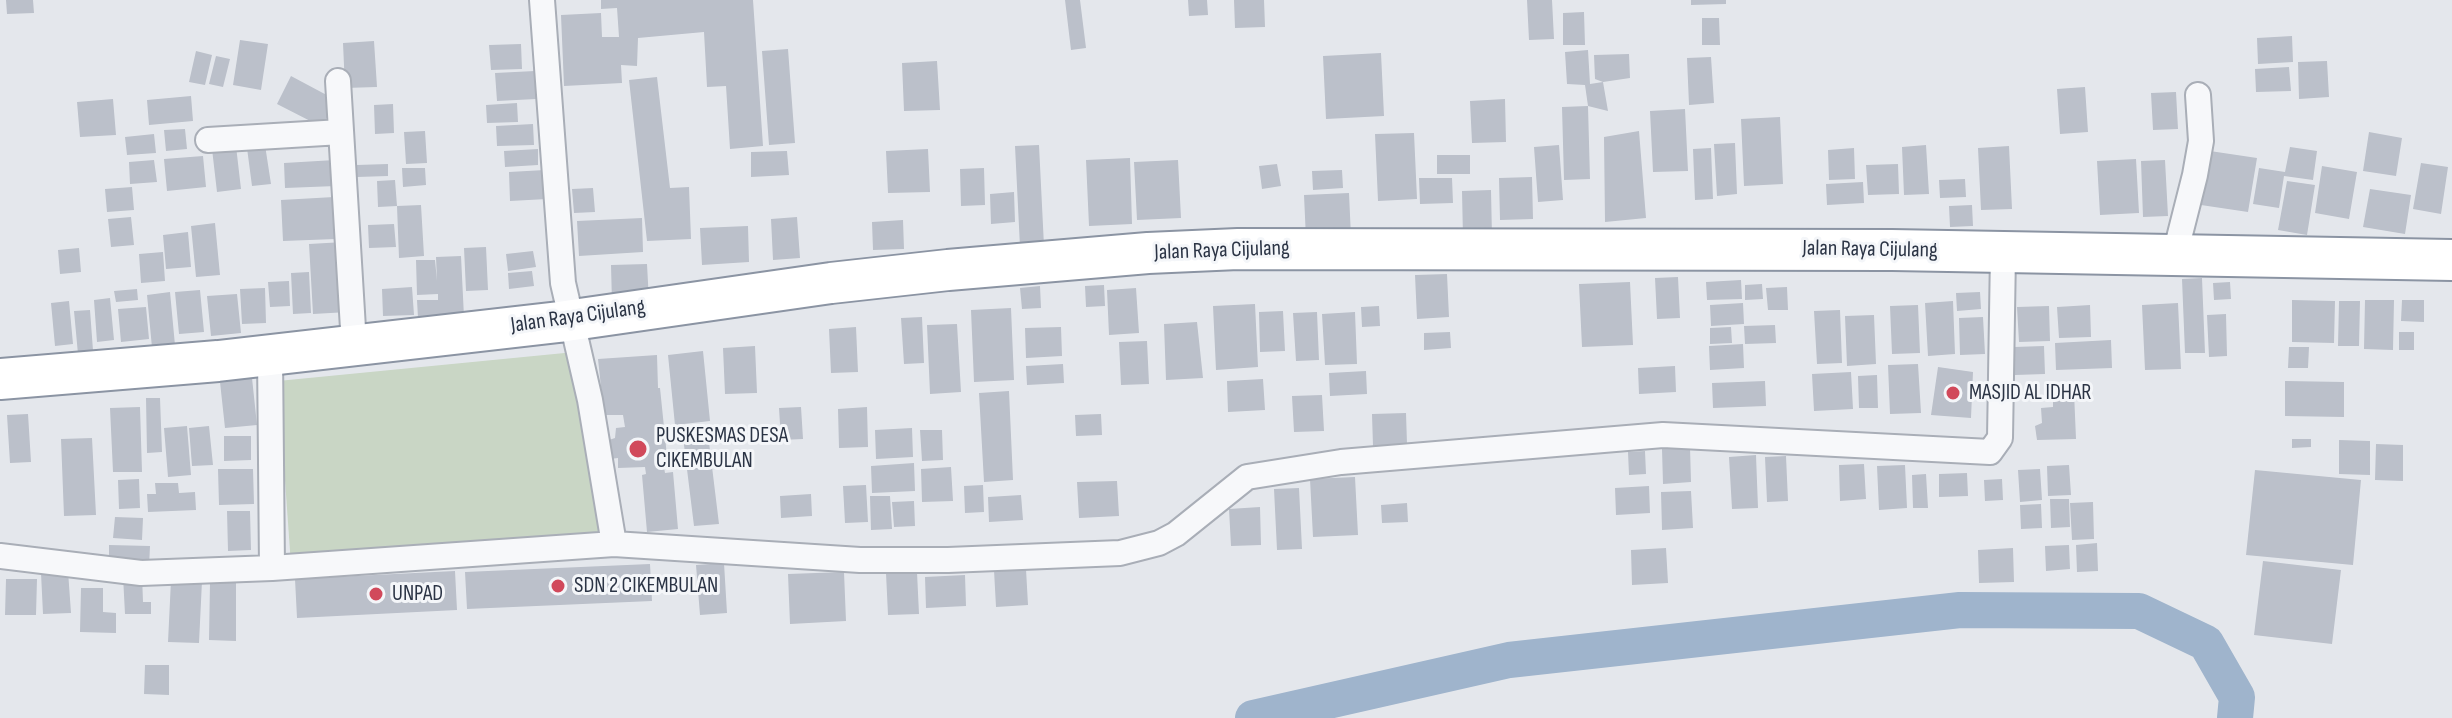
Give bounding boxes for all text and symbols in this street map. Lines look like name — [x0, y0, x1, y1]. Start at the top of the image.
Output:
street label: Jalan Raya Cijulang — [1154, 235, 1290, 267]
street label: Jalan Raya Cijulang — [1802, 236, 1938, 264]
street label: Jalan Raya Cijulang — [509, 295, 647, 339]
place label: MASJID AL IDHAR — [1969, 380, 2092, 406]
marker: MASJID AL IDHAR — [1944, 384, 1962, 402]
place label: PUSKESMAS DESA CIKEMBULAN — [656, 423, 788, 474]
marker: PUSKESMAS DESA CIKEMBULAN — [627, 438, 649, 460]
place label: SDN 2 CIKEMBULAN — [574, 573, 718, 599]
marker: SDN 2 CIKEMBULAN — [549, 577, 567, 595]
place label: UNPAD — [392, 581, 443, 607]
marker: UNPAD — [367, 585, 385, 603]

